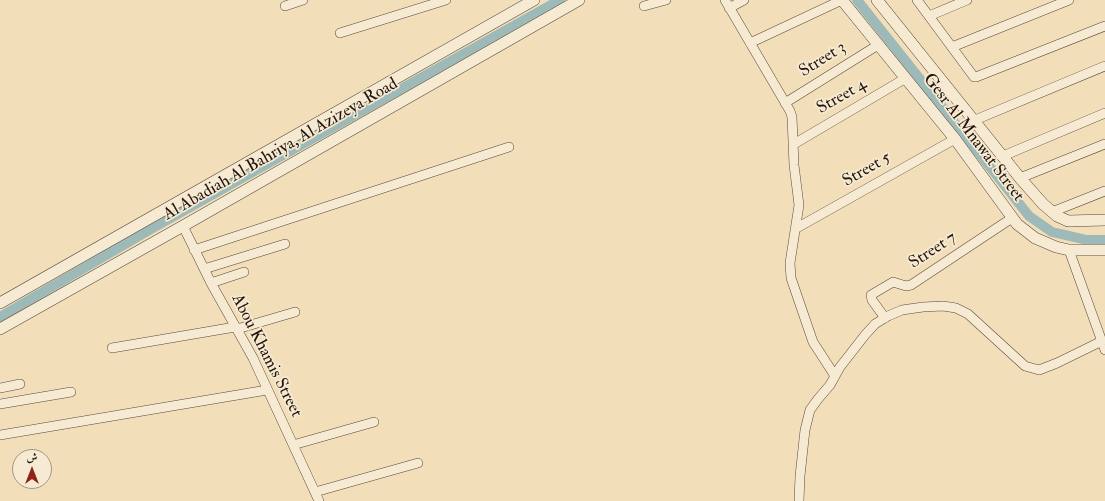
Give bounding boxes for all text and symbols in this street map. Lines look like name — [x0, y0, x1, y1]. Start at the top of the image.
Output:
street label: Street 3 — [796, 38, 850, 82]
street label: Gesr Al Mnawat Street — [918, 70, 1028, 206]
street label: Al Abadiah Al Bahriya, Al Azizeya Road — [160, 74, 402, 226]
street label: Street 4 — [814, 75, 870, 119]
street label: Street 5 — [839, 148, 895, 192]
street label: Street 7 — [905, 228, 961, 274]
street label: Abou Khamis Street — [226, 291, 306, 421]
north arrow — [12, 449, 52, 489]
text: ش — [27, 451, 37, 464]

